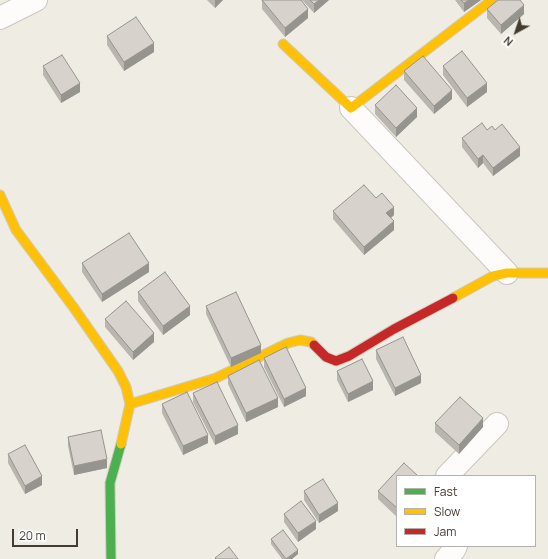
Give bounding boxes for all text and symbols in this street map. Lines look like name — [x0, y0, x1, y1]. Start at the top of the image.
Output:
north arrow — [496, 12, 536, 52]
text: N — [500, 33, 516, 50]
legend — [396, 475, 536, 547]
text: Fast — [434, 483, 458, 500]
text: Slow — [434, 503, 460, 520]
scale bar — [14, 521, 80, 547]
text: Jam — [434, 523, 456, 540]
text: 20 m — [19, 527, 46, 544]

